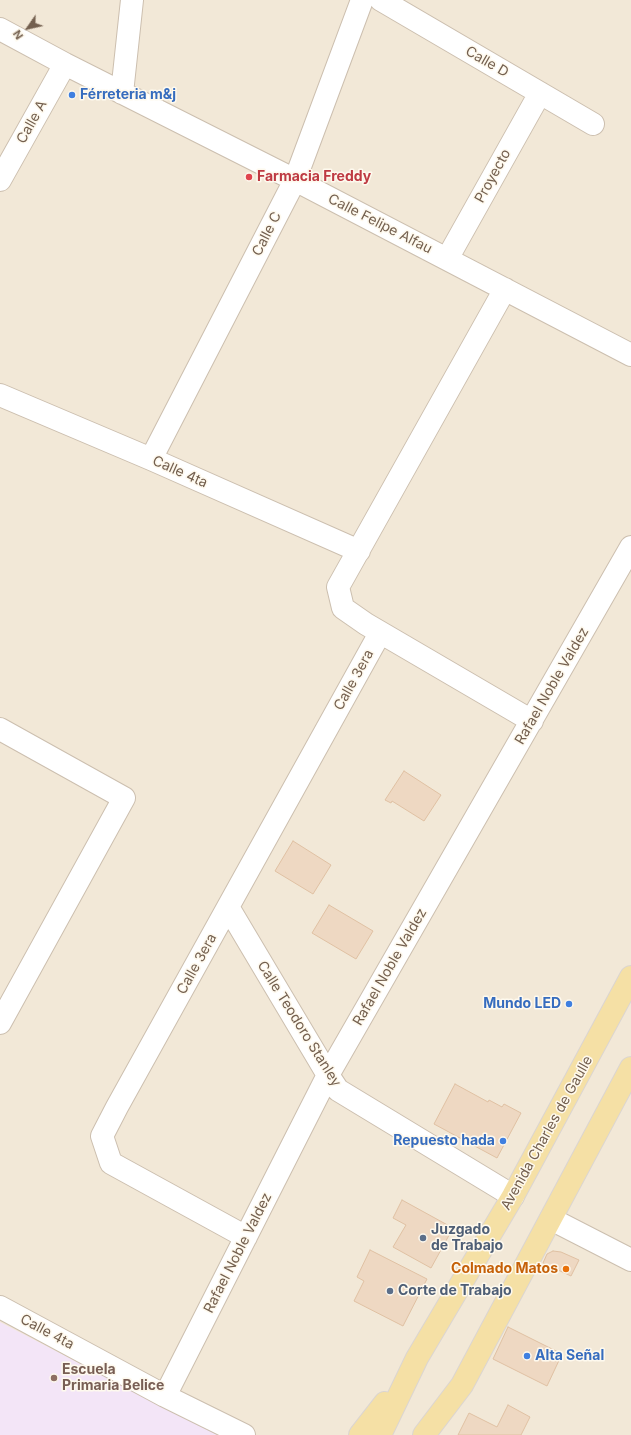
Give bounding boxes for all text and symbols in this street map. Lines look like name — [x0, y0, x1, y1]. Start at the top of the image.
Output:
north arrow — [8, 8, 48, 48]
text: N — [10, 27, 26, 42]
street label: Calle D — [462, 43, 512, 81]
place label: Férreteria m&j — [80, 87, 176, 103]
marker: Férreteria m&j — [67, 90, 77, 100]
street label: Calle A — [13, 98, 51, 146]
street label: Proyecto — [471, 146, 515, 206]
place label: Farmacia Freddy — [257, 169, 371, 185]
marker: Farmacia Freddy — [244, 172, 254, 182]
street label: Calle Felipe Alfau — [325, 191, 435, 257]
street label: Calle C — [249, 209, 285, 259]
street label: Calle 4ta — [150, 452, 210, 492]
street label: Rafael Noble Valdez — [512, 624, 592, 748]
street label: Calle 3era — [330, 647, 378, 713]
street label: Rafael Noble Valdez — [350, 905, 430, 1029]
street label: Calle 3era — [173, 931, 221, 997]
street label: Calle Teodoro Stanley — [254, 958, 344, 1090]
place label: Mundo LED — [483, 996, 561, 1012]
marker: Mundo LED — [564, 999, 574, 1009]
street label: Avenida Charles de Gaulle — [498, 1053, 596, 1213]
place label: Repuesto hada — [393, 1133, 495, 1149]
marker: Repuesto hada — [498, 1136, 508, 1146]
street label: Rafael Noble Valdez — [200, 1190, 276, 1316]
place label: Juzgado de Trabajo — [431, 1222, 503, 1254]
marker: Juzgado de Trabajo — [418, 1233, 428, 1243]
place label: Colmado Matos — [451, 1261, 558, 1277]
marker: Colmado Matos — [561, 1264, 571, 1274]
place label: Corte de Trabajo — [398, 1283, 512, 1299]
marker: Corte de Trabajo — [385, 1286, 395, 1296]
street label: Calle 4ta — [17, 1311, 77, 1353]
place label: Alta Señal — [535, 1348, 604, 1364]
marker: Alta Señal — [522, 1351, 532, 1361]
place label: Escuela Primaria Belice — [62, 1362, 164, 1394]
marker: Escuela Primaria Belice — [49, 1373, 59, 1383]

